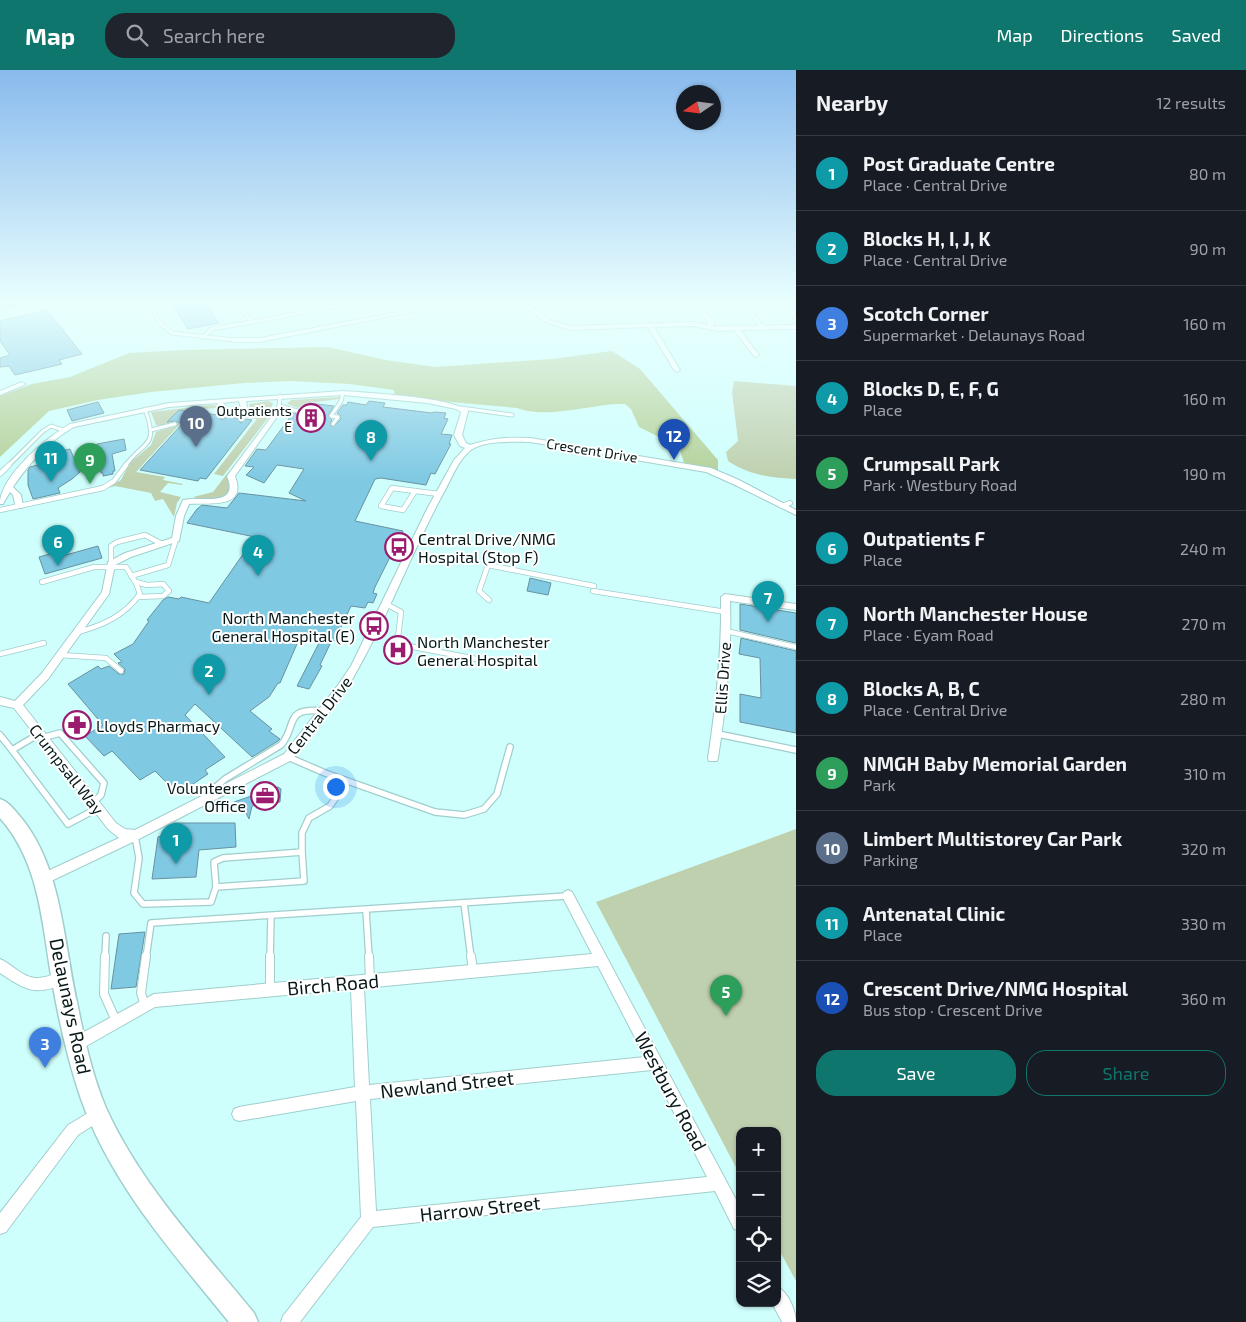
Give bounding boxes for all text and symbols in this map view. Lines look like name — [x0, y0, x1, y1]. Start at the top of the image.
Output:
search box — [105, 13, 455, 58]
text: Map — [25, 21, 75, 50]
icon: search — [123, 21, 151, 49]
text: Search here — [163, 24, 265, 47]
text: Map — [996, 24, 1033, 46]
text: Directions — [1061, 24, 1144, 46]
text: Saved — [1172, 24, 1221, 46]
north arrow — [676, 85, 721, 130]
text: Nearby — [816, 90, 888, 115]
text: 12 results — [1156, 93, 1226, 112]
text: Post Graduate Centre — [863, 152, 1055, 175]
text: 1 — [829, 164, 835, 183]
text: 80 m — [1189, 164, 1226, 183]
text: Place · Central Drive — [863, 175, 1007, 194]
text: Blocks H, I, J, K — [863, 227, 991, 250]
text: 2 — [827, 239, 837, 258]
text: 90 m — [1190, 239, 1226, 258]
text: Place · Central Drive — [863, 250, 1007, 269]
text: Scotch Corner — [863, 302, 989, 325]
text: 3 — [827, 314, 837, 333]
text: 160 m — [1183, 314, 1226, 333]
text: Supermarket · Delaunays Road — [863, 325, 1085, 344]
text: Blocks D, E, F, G — [863, 377, 999, 400]
text: 4 — [827, 389, 837, 408]
text: 160 m — [1183, 389, 1226, 408]
text: Place — [863, 400, 902, 419]
place label: Outpatients E — [217, 402, 292, 435]
building icon: Outpatients E — [296, 403, 326, 433]
pin: 10 — [180, 406, 212, 447]
pin: 12 — [658, 419, 690, 460]
pin: 8 — [355, 420, 387, 461]
street label: Crescent Drive — [545, 434, 639, 466]
pin: 11 — [35, 441, 67, 482]
pin: 9 — [74, 443, 106, 484]
text: Crumpsall Park — [863, 452, 1000, 475]
text: 5 — [828, 464, 836, 483]
text: 190 m — [1183, 464, 1226, 483]
text: Park · Westbury Road — [863, 475, 1017, 494]
pin: 6 — [42, 525, 74, 566]
text: Outpatients F — [863, 527, 985, 550]
place label: Central Drive/NMG Hospital (Stop F) — [418, 529, 556, 566]
bus stop icon: Central Drive/NMG Hospital (Stop F) — [384, 532, 414, 562]
pin: 4 — [242, 535, 274, 576]
text: 6 — [827, 539, 837, 558]
text: 240 m — [1180, 539, 1226, 558]
text: Place — [863, 550, 902, 569]
pin: 7 — [752, 581, 784, 622]
text: North Manchester House — [863, 602, 1088, 625]
place label: North Manchester General Hospital (E) — [212, 608, 356, 645]
bus stop icon: North Manchester General Hospital (E) — [359, 611, 389, 641]
text: 7 — [828, 614, 836, 633]
text: 270 m — [1182, 614, 1226, 633]
text: Place · Eyam Road — [863, 625, 994, 644]
place label: North Manchester General Hospital — [417, 632, 550, 669]
hospital icon: North Manchester General Hospital — [383, 635, 413, 665]
street label: Ellis Drive — [710, 641, 734, 715]
pin: 2 — [193, 654, 225, 695]
street label: Central Drive — [283, 672, 355, 758]
text: Blocks A, B, C — [863, 677, 980, 700]
text: 8 — [827, 689, 837, 708]
text: 280 m — [1180, 689, 1226, 708]
text: Place · Central Drive — [863, 700, 1007, 719]
pharmacy icon: Lloyds Pharmacy — [62, 710, 92, 740]
place label: Lloyds Pharmacy — [96, 716, 221, 735]
street label: Crumpsall Way — [26, 720, 109, 818]
text: NMGH Baby Memorial Garden — [863, 752, 1127, 775]
text: 9 — [827, 764, 837, 783]
text: 310 m — [1184, 764, 1226, 783]
your location — [323, 774, 349, 800]
text: Park — [863, 775, 896, 794]
place label: Volunteers Office — [167, 778, 246, 815]
office icon: Volunteers Office — [250, 781, 280, 811]
pin: 1 — [160, 823, 192, 864]
text: Limbert Multistorey Car Park — [863, 827, 1122, 850]
text: 10 — [823, 839, 841, 858]
text: 320 m — [1181, 839, 1226, 858]
text: Parking — [863, 850, 918, 869]
text: Antenatal Clinic — [863, 902, 1005, 925]
text: 11 — [825, 914, 839, 933]
text: 330 m — [1181, 914, 1226, 933]
text: Place — [863, 925, 902, 944]
street label: Delaunays Road — [45, 936, 97, 1076]
street label: Birch Road — [286, 969, 380, 999]
pin: 5 — [710, 975, 742, 1016]
text: Crescent Drive/NMG Hospital — [863, 977, 1128, 1000]
text: 12 — [824, 989, 840, 1008]
text: 360 m — [1181, 989, 1226, 1008]
text: Bus stop · Crescent Drive — [863, 1000, 1043, 1019]
pin: 3 — [29, 1027, 61, 1068]
street label: Westbury Road — [630, 1027, 712, 1155]
button: Save — [816, 1050, 1016, 1096]
button: Share — [1026, 1050, 1226, 1096]
street label: Newland Street — [379, 1066, 515, 1102]
map controls — [736, 1127, 781, 1307]
button: + — [736, 1127, 781, 1172]
button: − — [736, 1172, 781, 1217]
street label: Harrow Street — [419, 1190, 541, 1226]
button: locate — [736, 1217, 781, 1262]
button: layers — [736, 1262, 781, 1307]

